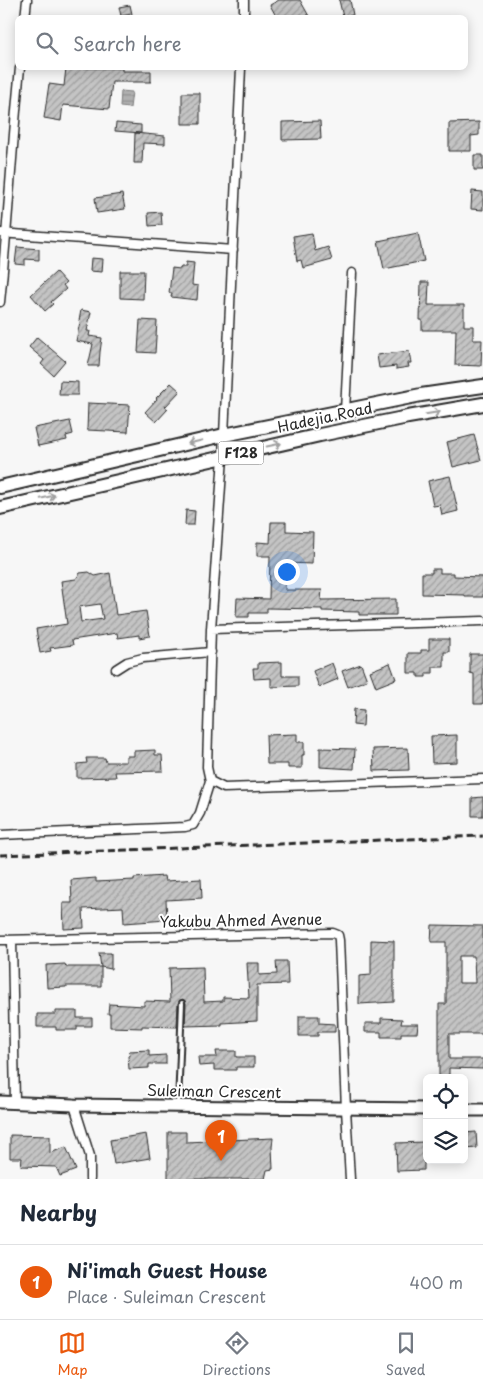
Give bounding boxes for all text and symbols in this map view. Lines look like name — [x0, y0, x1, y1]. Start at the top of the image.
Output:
search box — [15, 15, 468, 70]
icon: search — [33, 29, 61, 57]
text: Search here — [73, 29, 182, 57]
street label: Hadejia Road — [275, 395, 374, 438]
one-way arrow — [425, 407, 441, 417]
one-way arrow — [187, 438, 203, 447]
one-way arrow — [266, 440, 282, 449]
road number: F128 — [218, 442, 264, 464]
one-way arrow — [39, 492, 55, 501]
your location — [274, 559, 300, 585]
street label: Yakubu Ahmed Avenue — [159, 907, 323, 932]
map controls — [423, 1074, 468, 1164]
button: locate — [423, 1074, 468, 1119]
street label: Suleiman Crescent — [147, 1078, 281, 1103]
button: layers — [423, 1119, 468, 1164]
pin: 1 — [205, 1120, 237, 1161]
text: Nearby — [20, 1196, 97, 1228]
text: Ni'imah Guest House — [67, 1256, 267, 1284]
text: 1 — [32, 1270, 40, 1294]
text: 400 m — [410, 1270, 463, 1294]
text: Place · Suleiman Crescent — [67, 1284, 266, 1308]
tab: Map — [58, 1329, 87, 1380]
tab: Directions — [203, 1329, 271, 1380]
tab: Saved — [386, 1329, 425, 1380]

